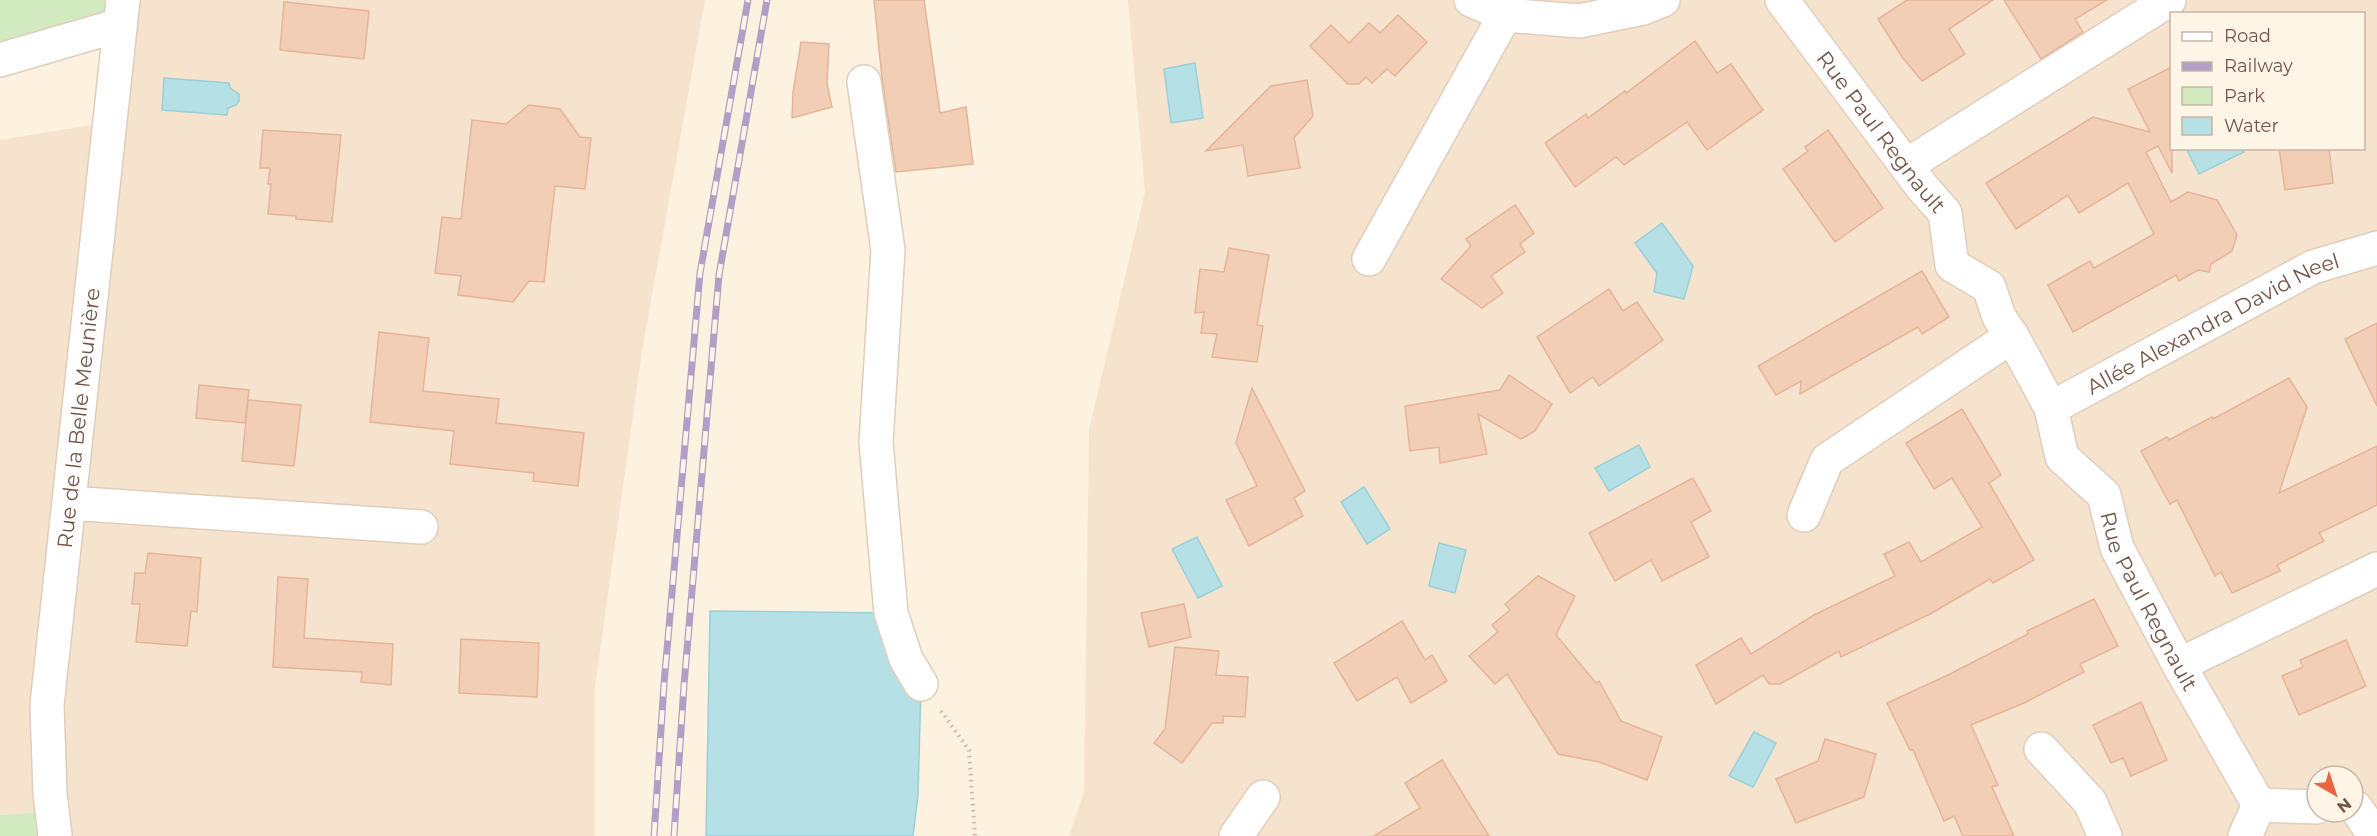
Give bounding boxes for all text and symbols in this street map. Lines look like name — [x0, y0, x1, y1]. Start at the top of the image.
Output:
legend — [2170, 12, 2365, 150]
text: Road — [2224, 25, 2271, 47]
street label: Rue Paul Regnault — [1812, 46, 1951, 218]
text: Railway — [2224, 55, 2293, 77]
text: Park — [2224, 85, 2265, 107]
text: Water — [2224, 115, 2279, 137]
street label: Allée Alexandra David Neel — [2082, 247, 2342, 399]
street label: Rue de la Belle Meunière — [51, 287, 104, 550]
street label: Rue Paul Regnault — [2096, 509, 2203, 695]
north arrow — [2305, 764, 2365, 824]
text: N — [2333, 794, 2355, 817]

